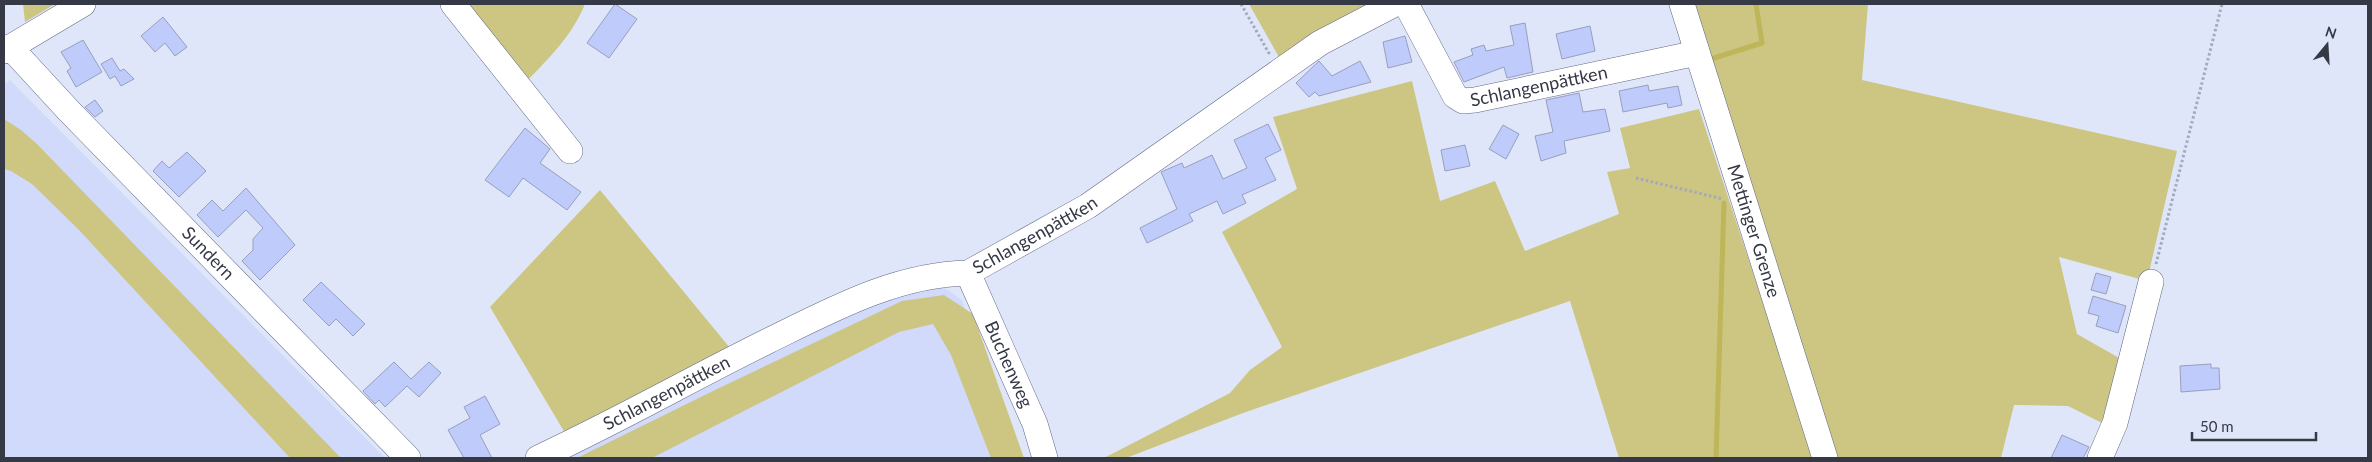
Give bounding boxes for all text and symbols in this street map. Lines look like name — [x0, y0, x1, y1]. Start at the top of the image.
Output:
north arrow — [2302, 20, 2352, 70]
text: N — [2323, 22, 2339, 42]
street label: Schlangenpättken — [1468, 60, 1609, 111]
street label: Mettinger Grenze — [1723, 161, 1786, 300]
street label: Schlangenpättken — [968, 191, 1101, 278]
street label: Sundern — [178, 221, 240, 284]
street label: Buchenweg — [981, 317, 1038, 411]
street label: Schlangenpättken — [599, 350, 733, 434]
scale bar — [2192, 410, 2316, 442]
text: 50 m — [2200, 417, 2234, 435]

